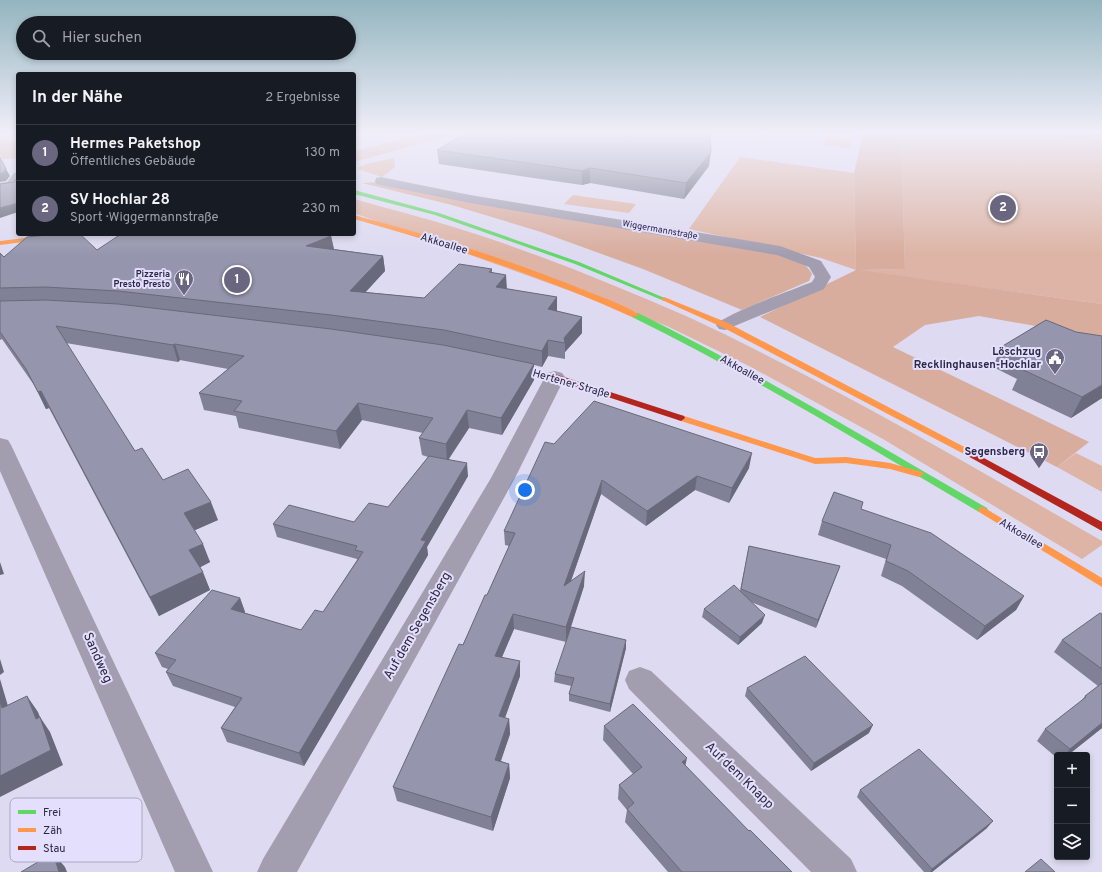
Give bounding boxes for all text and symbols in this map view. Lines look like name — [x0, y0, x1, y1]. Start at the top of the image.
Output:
search box — [16, 16, 356, 60]
icon: search — [30, 27, 52, 49]
text: Hier suchen — [62, 29, 142, 48]
text: In der Nähe — [32, 87, 123, 109]
text: 2 Ergebnisse — [265, 90, 340, 106]
text: Hermes Paketshop — [70, 135, 201, 154]
text: 1 — [42, 145, 48, 161]
text: 130 m — [305, 145, 340, 161]
text: Öffentliches Gebäude — [70, 154, 196, 170]
text: SV Hochlar 28 — [70, 191, 170, 210]
pin: 2 — [990, 193, 1016, 223]
text: 2 — [41, 201, 49, 217]
text: 230 m — [302, 201, 340, 217]
text: Sport · Wiggermannstraße — [70, 210, 218, 226]
street label: Wiggermannstraße — [622, 218, 699, 242]
street label: Akkoallee — [419, 230, 469, 258]
pin: 1 — [224, 265, 250, 295]
restaurant icon: Pizzeria Presto Presto — [173, 268, 195, 296]
place label: Pizzeria Presto Presto — [114, 269, 170, 290]
place label: Löschzug Recklinghausen-Hochlar — [914, 345, 1041, 372]
public building icon: Löschzug Recklinghausen-Hochlar — [1044, 347, 1066, 375]
street label: Akkoallee — [717, 352, 767, 388]
street label: Hertener Straße — [531, 366, 611, 402]
bus stop icon: Segensberg — [1028, 441, 1050, 469]
place label: Segensberg — [965, 445, 1025, 459]
your location — [515, 480, 535, 500]
street label: Akkoallee — [997, 515, 1046, 553]
street label: Auf dem Segensberg — [381, 570, 455, 682]
street label: Sandweg — [79, 630, 115, 686]
street label: Auf dem Knapp — [701, 739, 777, 813]
map controls — [1054, 752, 1090, 860]
button: + — [1054, 752, 1090, 788]
button: − — [1054, 788, 1090, 824]
legend — [10, 798, 142, 862]
text: Frei — [43, 806, 61, 820]
text: Zäh — [43, 824, 62, 838]
button: layers — [1054, 824, 1090, 860]
text: Stau — [43, 842, 66, 856]

